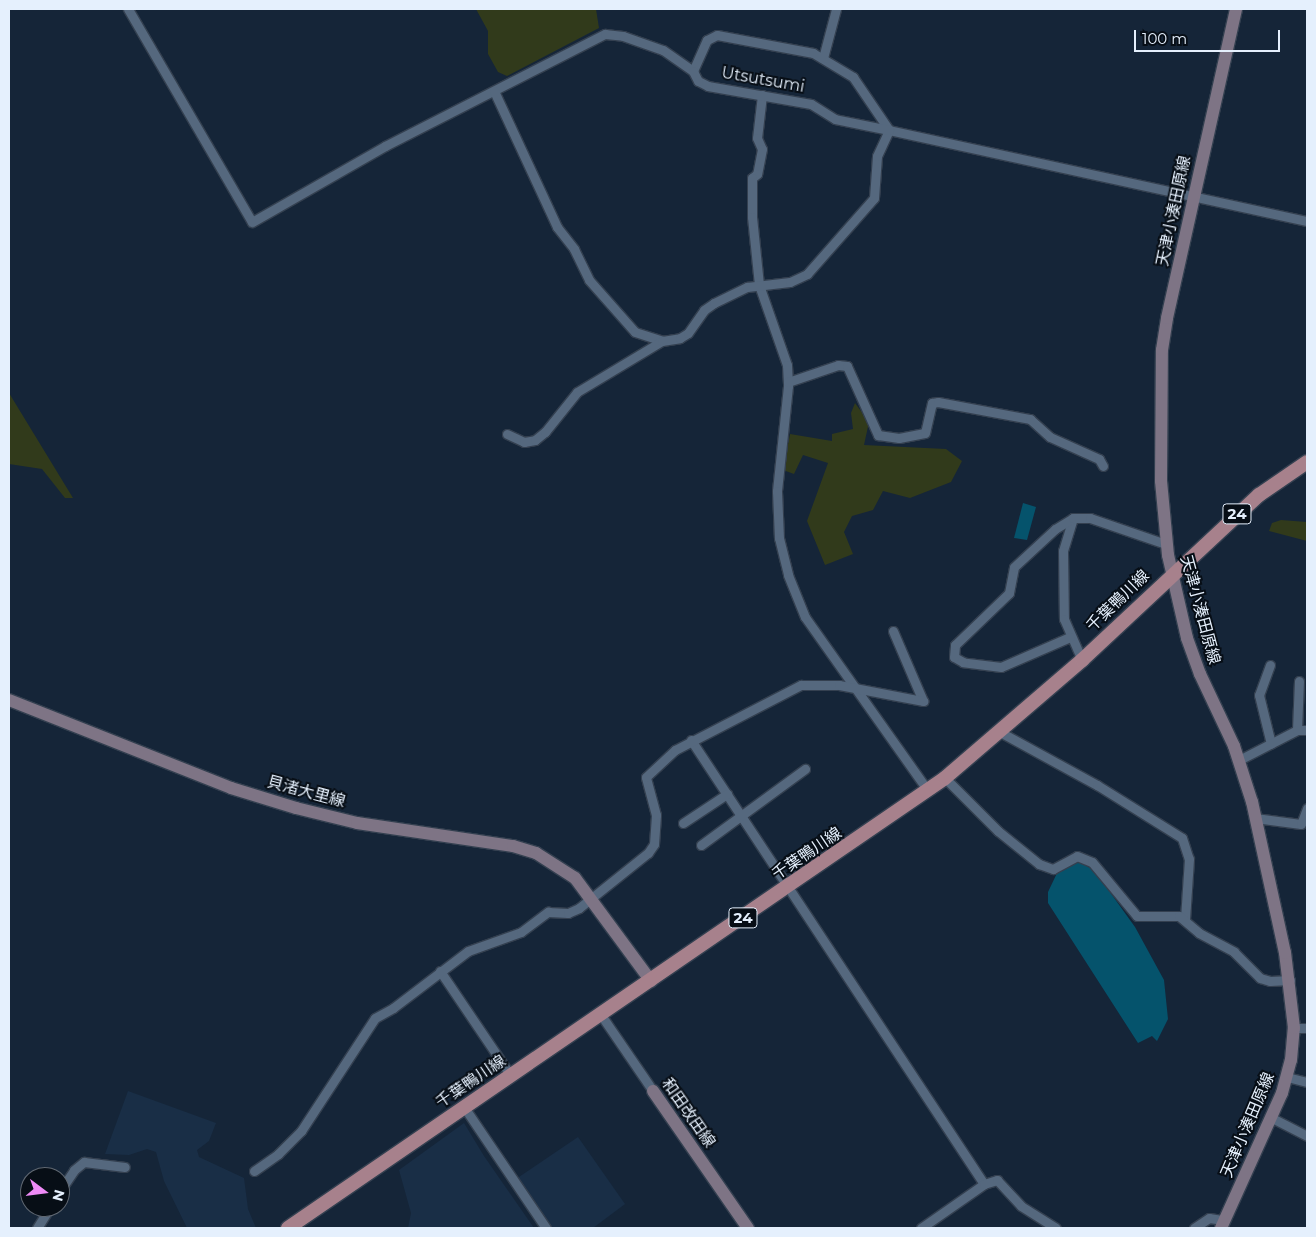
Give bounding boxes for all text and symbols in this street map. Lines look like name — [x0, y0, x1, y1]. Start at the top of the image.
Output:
scale bar — [1136, 20, 1282, 52]
text: 100 m — [1142, 29, 1187, 48]
street label: Utsutsumi — [720, 63, 806, 97]
street label: 天津小湊田原線 — [1153, 154, 1195, 268]
road number: 24 — [1222, 502, 1252, 526]
street label: 天津小湊田原線 — [1176, 553, 1224, 667]
street label: 千葉鴨川線 — [1083, 566, 1153, 636]
street label: 貝渚大里線 — [265, 772, 347, 812]
street label: 千葉鴨川線 — [768, 824, 846, 884]
road number: 24 — [728, 906, 758, 930]
street label: 千葉鴨川線 — [432, 1052, 510, 1112]
street label: 天津小湊田原線 — [1217, 1070, 1279, 1180]
street label: 和田改田線 — [657, 1075, 719, 1151]
north arrow — [20, 1167, 70, 1217]
text: N — [48, 1188, 69, 1203]

